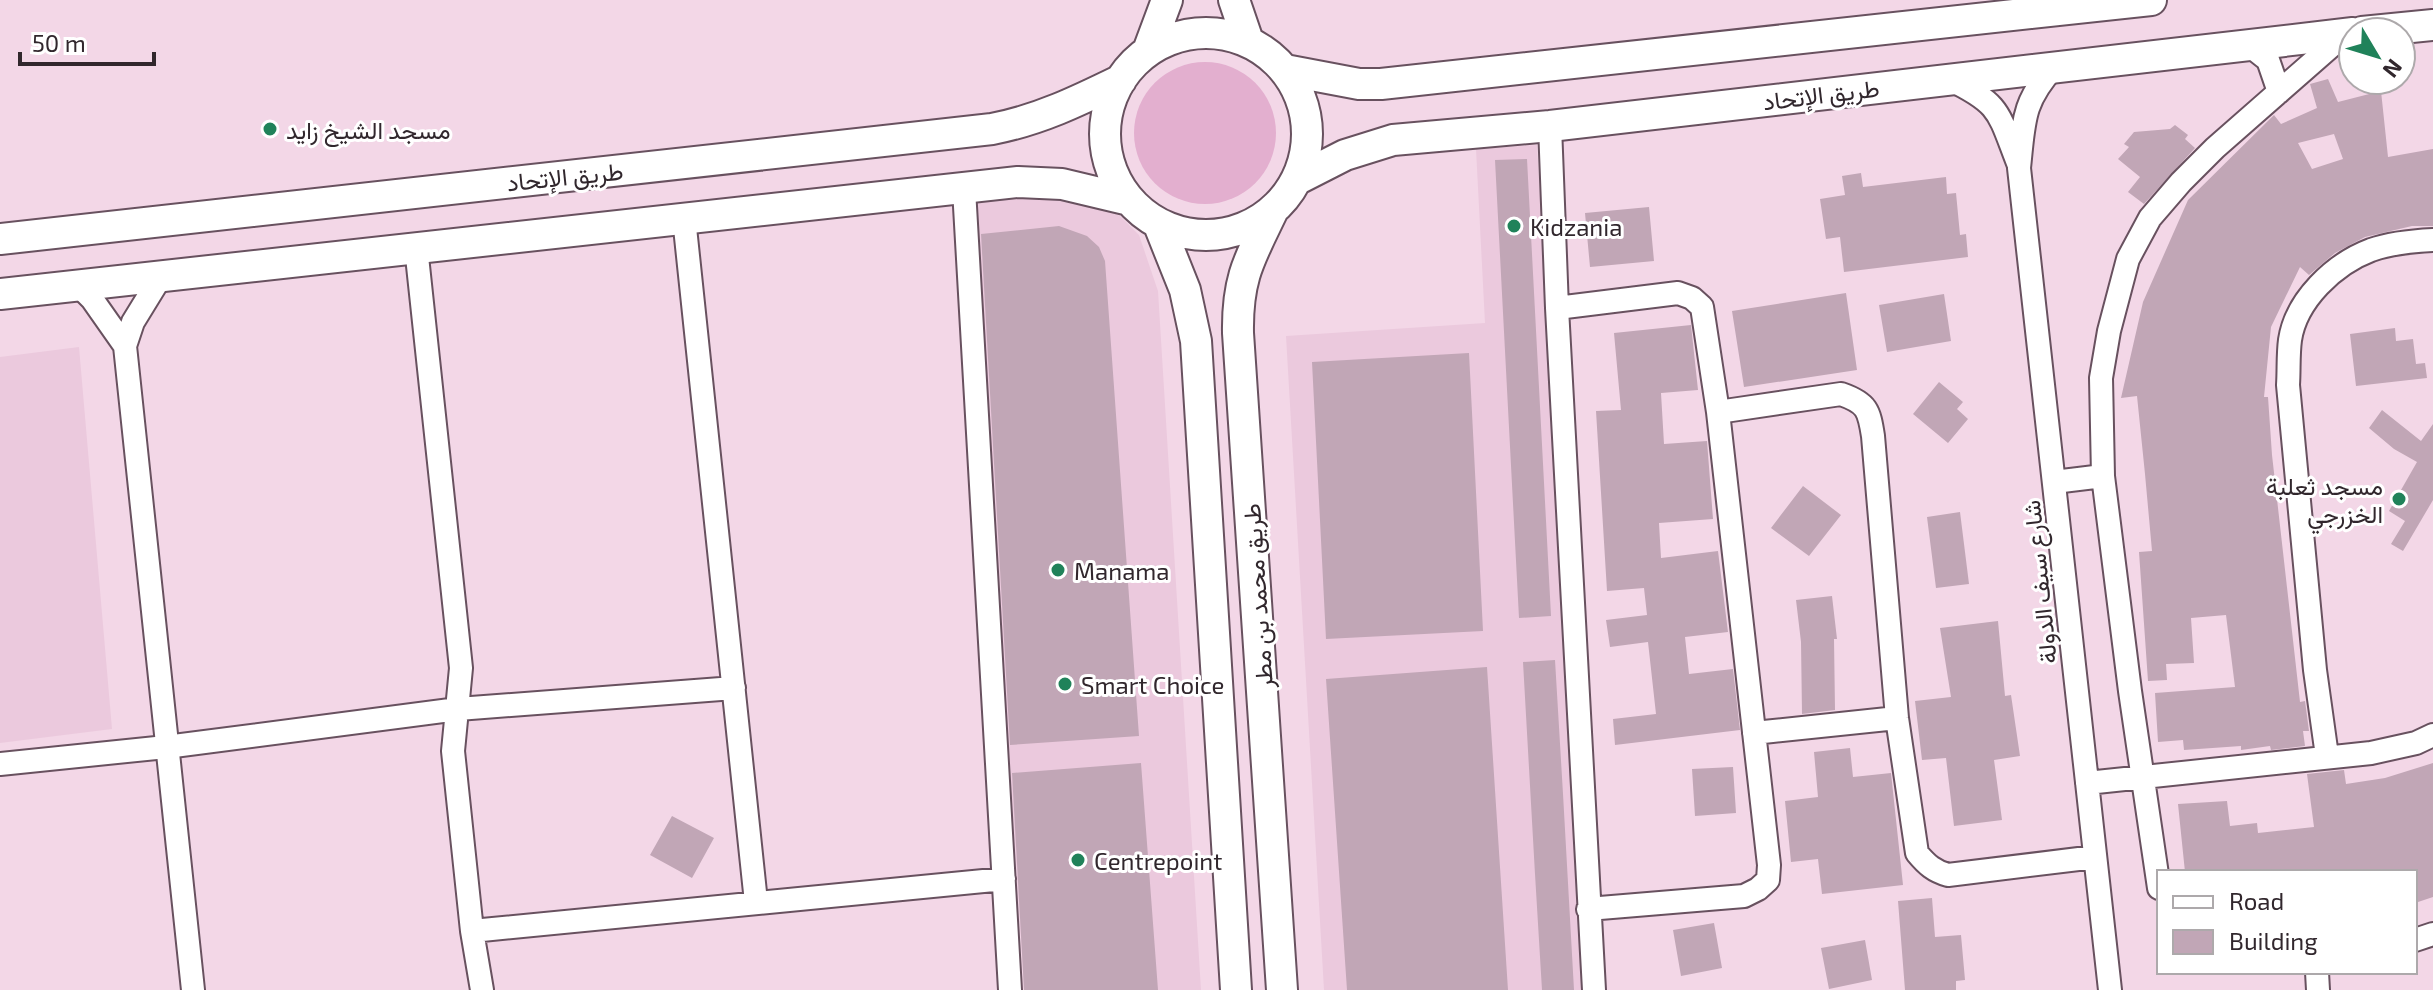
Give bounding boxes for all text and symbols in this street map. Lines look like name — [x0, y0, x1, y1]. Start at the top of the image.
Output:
scale bar — [20, 16, 154, 66]
north arrow — [2337, 16, 2417, 96]
text: 50 m — [32, 28, 86, 57]
text: N — [2378, 55, 2409, 83]
street label: طريق اﻹتحاد — [1761, 72, 1881, 118]
place label: مسجد الشيخ زايد — [286, 115, 451, 148]
marker: مسجد الشيخ زايد — [261, 120, 279, 138]
street label: طريق اﻹتحاد — [505, 155, 625, 199]
place label: Kidzania — [1530, 212, 1622, 241]
marker: Kidzania — [1505, 217, 1523, 235]
place label: مسجد ثعلبة الخزرجي — [2266, 471, 2383, 534]
marker: مسجد ثعلبة الخزرجي — [2390, 490, 2408, 508]
street label: شارع سيف الدولة — [2016, 499, 2065, 665]
street label: طريق محمد بن مطر — [1236, 502, 1280, 690]
place label: Manama — [1074, 556, 1170, 585]
marker: Manama — [1049, 561, 1067, 579]
place label: Smart Choice — [1081, 670, 1224, 699]
marker: Smart Choice — [1056, 675, 1074, 693]
place label: Centrepoint — [1094, 846, 1222, 875]
marker: Centrepoint — [1069, 851, 1087, 869]
legend — [2157, 870, 2417, 974]
text: Road — [2229, 886, 2284, 915]
text: Building — [2229, 926, 2318, 955]

